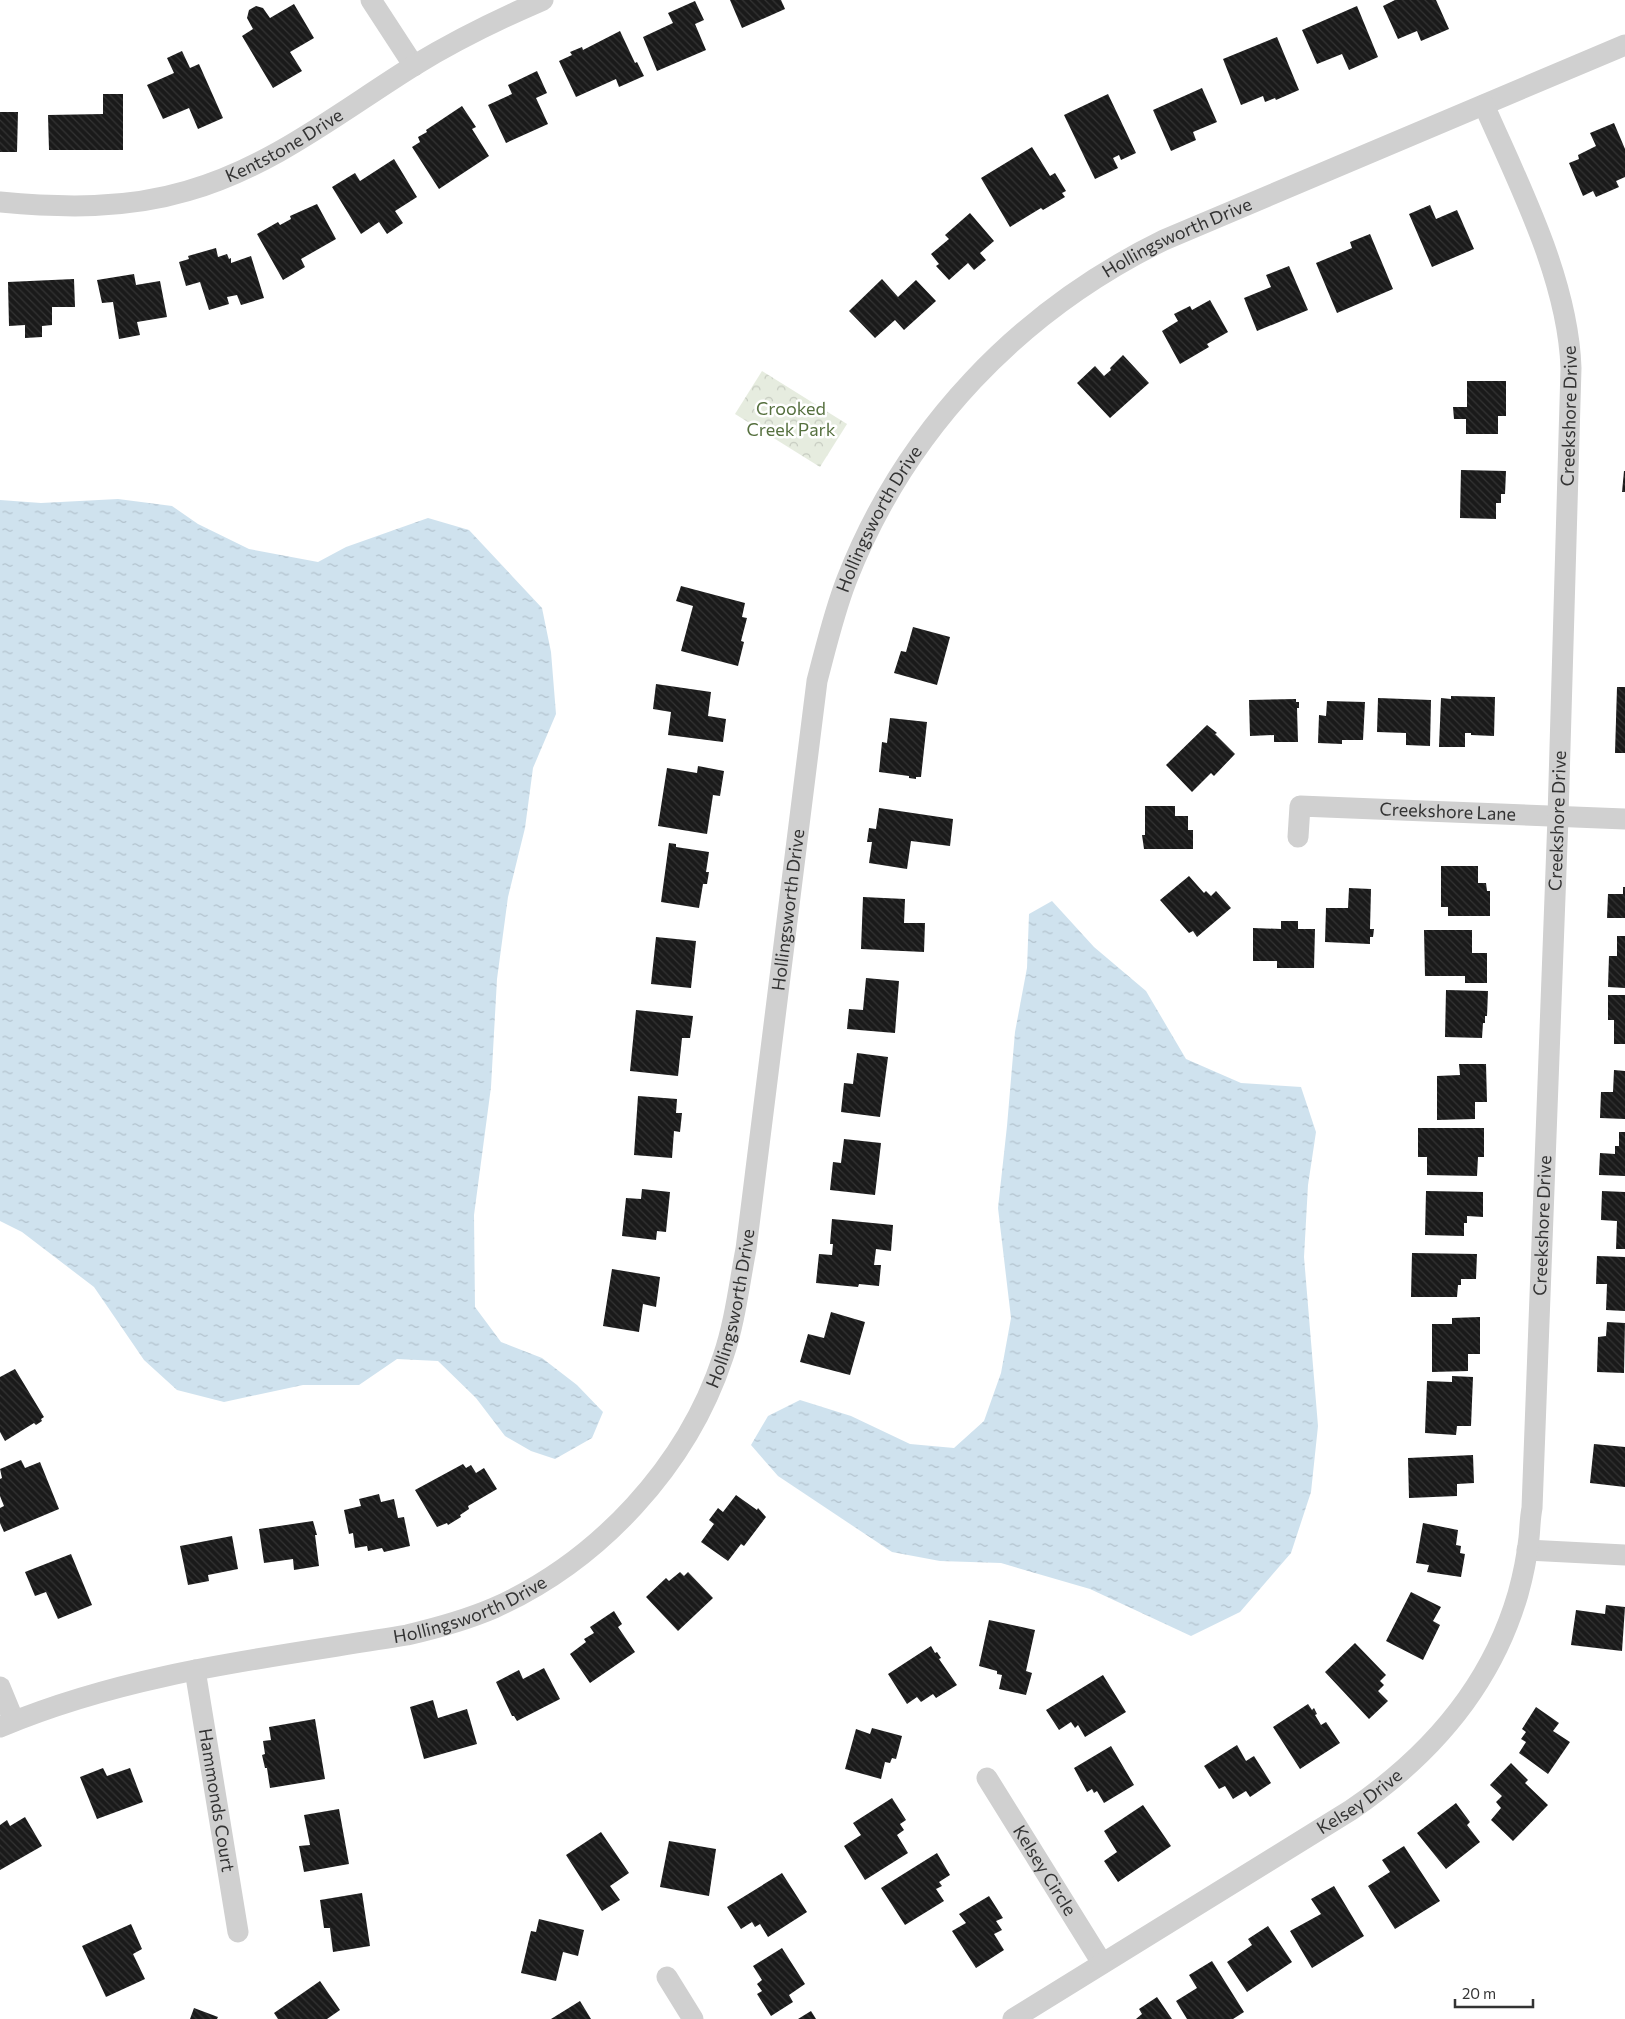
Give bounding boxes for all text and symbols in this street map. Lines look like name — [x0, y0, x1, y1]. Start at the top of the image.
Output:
street label: Kentstone Drive — [222, 103, 347, 187]
street label: Hollingsworth Drive — [1098, 192, 1255, 282]
street label: Creekshore Drive — [1556, 345, 1581, 487]
park label: Crooked Creek Park — [746, 397, 836, 440]
street label: Hollingsworth Drive — [831, 441, 926, 595]
street label: Creekshore Drive — [1543, 750, 1570, 891]
street label: Creekshore Lane — [1379, 797, 1517, 825]
street label: Hollingsworth Drive — [766, 828, 808, 992]
street label: Creekshore Drive — [1528, 1155, 1555, 1296]
street label: Hollingsworth Drive — [701, 1228, 758, 1391]
street label: Hollingsworth Drive — [391, 1570, 550, 1647]
street label: Hammonds Court — [195, 1727, 240, 1874]
street label: Kelsey Drive — [1312, 1764, 1406, 1839]
street label: Kelsey Circle — [1009, 1821, 1082, 1919]
scale bar — [1455, 1976, 1532, 2008]
text: 20 m — [1462, 1984, 1496, 2002]

